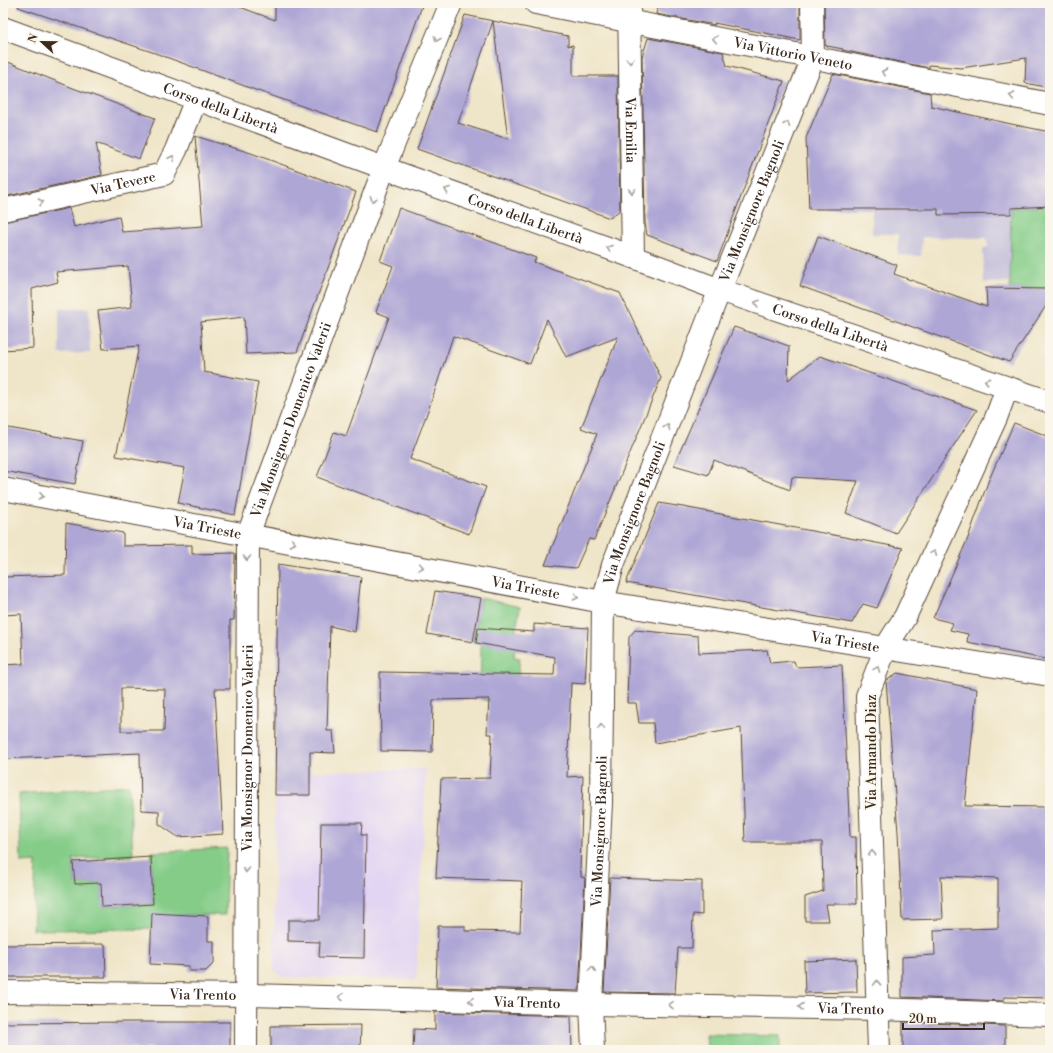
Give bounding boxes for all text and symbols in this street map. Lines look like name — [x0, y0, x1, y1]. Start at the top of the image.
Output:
north arrow — [22, 22, 62, 62]
text: N — [26, 32, 42, 45]
street label: Via Vittorio Veneto — [731, 34, 854, 75]
one-way arrow — [712, 35, 718, 43]
one-way arrow — [433, 36, 441, 43]
one-way arrow — [626, 58, 634, 64]
one-way arrow — [881, 68, 887, 76]
street label: Corso della Libertà — [160, 80, 281, 139]
one-way arrow — [1009, 93, 1015, 101]
street label: Via Emilia — [620, 96, 640, 164]
one-way arrow — [782, 120, 790, 128]
street label: Via Monsignore Bagnoli — [716, 137, 789, 286]
one-way arrow — [167, 155, 175, 162]
street label: Via Tevere — [88, 168, 158, 200]
one-way arrow — [444, 187, 451, 195]
one-way arrow — [628, 188, 636, 194]
street label: Corso della Libertà — [465, 191, 586, 249]
one-way arrow — [369, 195, 377, 202]
one-way arrow — [38, 198, 44, 206]
one-way arrow — [606, 245, 613, 253]
one-way arrow — [754, 299, 761, 308]
street label: Corso della Libertà — [770, 300, 891, 357]
street label: Via Monsignor Domenico Valerii — [247, 319, 336, 521]
one-way arrow — [983, 377, 990, 386]
one-way arrow — [662, 423, 670, 430]
street label: Via Monsignore Bagnoli — [600, 438, 670, 587]
one-way arrow — [38, 491, 44, 500]
street label: Via Trieste — [171, 513, 243, 544]
one-way arrow — [290, 539, 296, 547]
one-way arrow — [930, 549, 938, 556]
one-way arrow — [243, 555, 251, 561]
one-way arrow — [418, 563, 424, 571]
street label: Via Trieste — [489, 573, 561, 604]
one-way arrow — [573, 592, 579, 600]
street label: Via Trieste — [808, 628, 881, 657]
street label: Via Monsignor Domenico Valerii — [239, 644, 258, 853]
one-way arrow — [873, 666, 881, 673]
street label: Via Armando Diaz — [863, 694, 881, 811]
one-way arrow — [597, 724, 605, 730]
street label: Via Monsignore Bagnoli — [588, 755, 611, 909]
one-way arrow — [868, 850, 877, 856]
one-way arrow — [242, 867, 250, 873]
one-way arrow — [588, 966, 597, 972]
one-way arrow — [872, 980, 881, 986]
street label: Via Trento — [168, 986, 237, 1005]
one-way arrow — [338, 993, 344, 1001]
street label: Via Trento — [492, 993, 561, 1013]
one-way arrow — [468, 996, 474, 1005]
street label: Via Trento — [816, 1000, 885, 1019]
one-way arrow — [668, 1001, 674, 1009]
one-way arrow — [798, 1003, 804, 1011]
scale bar — [903, 1005, 984, 1031]
text: 20 m — [909, 1012, 937, 1027]

